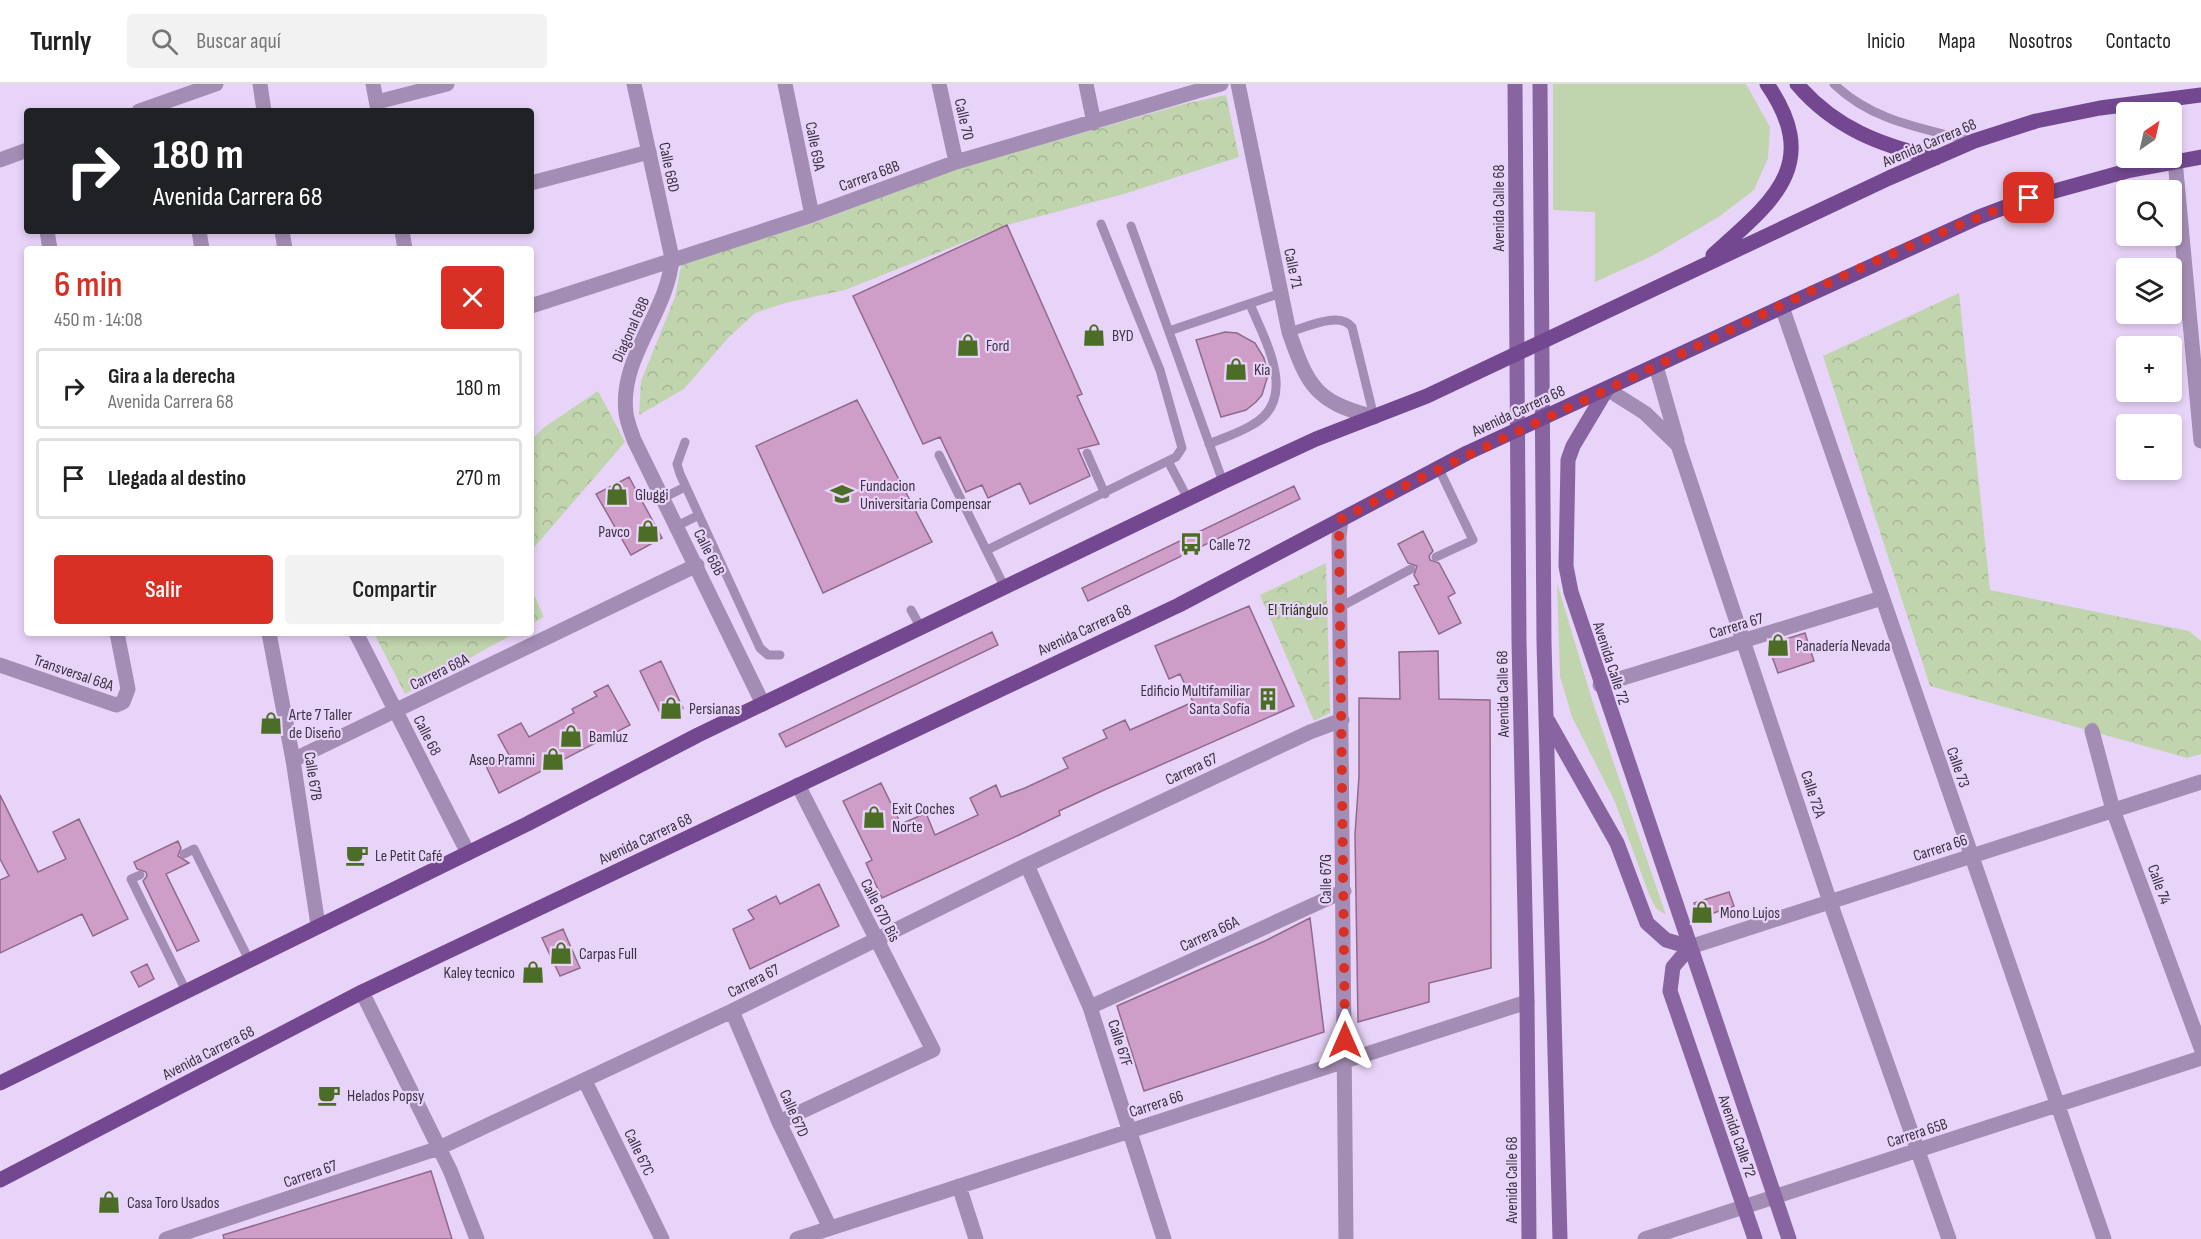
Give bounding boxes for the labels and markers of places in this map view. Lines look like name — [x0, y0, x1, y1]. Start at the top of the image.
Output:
pin — [2003, 172, 2054, 223]
shop icon: BYD — [1081, 322, 1107, 348]
place label: BYD — [1112, 327, 1134, 346]
shop icon: Ford — [955, 332, 981, 358]
place label: Ford — [986, 337, 1010, 356]
shop icon: Kia — [1223, 356, 1249, 382]
place label: Kia — [1254, 361, 1270, 380]
place label: Fundacion Universitaria Compensar — [860, 477, 992, 514]
shop icon: Gluggi — [604, 481, 630, 507]
school or university icon: Fundacion Universitaria Compensar — [829, 481, 855, 507]
place label: Gluggi — [635, 486, 668, 505]
shop icon: Pavco — [635, 518, 661, 544]
place label: Pavco — [598, 523, 630, 542]
bus stop icon: Calle 72 — [1178, 531, 1204, 557]
place label: Calle 72 — [1209, 536, 1251, 555]
shop icon: Panadería Nevada — [1765, 632, 1791, 658]
place label: Panadería Nevada — [1796, 637, 1891, 656]
place label: Edificio Multifamiliar Santa Sofía — [1140, 682, 1250, 719]
building icon: Edificio Multifamiliar Santa Sofía — [1255, 686, 1281, 712]
shop icon: Persianas — [658, 695, 684, 721]
place label: Persianas — [689, 700, 740, 719]
place label: Arte 7 Taller de Diseño — [288, 706, 353, 743]
shop icon: Arte 7 Taller de Diseño — [258, 710, 284, 736]
shop icon: Bamluz — [558, 723, 584, 749]
place label: Bamluz — [589, 728, 628, 747]
shop icon: Aseo Pramni — [540, 746, 566, 772]
place label: Aseo Pramni — [468, 751, 535, 770]
place label: Exit Coches Norte — [892, 800, 955, 837]
shop icon: Exit Coches Norte — [861, 804, 887, 830]
cafe icon: Le Petit Café — [344, 842, 370, 868]
place label: Le Petit Café — [375, 847, 443, 866]
shop icon: Mono Lujos — [1689, 899, 1715, 925]
place label: Mono Lujos — [1720, 904, 1780, 923]
shop icon: Carpas Full — [548, 940, 574, 966]
place label: Carpas Full — [579, 945, 637, 964]
shop icon: Kaley tecnico — [520, 959, 546, 985]
place label: Kaley tecnico — [443, 964, 515, 983]
cafe icon: Helados Popsy — [316, 1082, 342, 1108]
place label: Helados Popsy — [347, 1087, 424, 1106]
shop icon: Casa Toro Usados — [96, 1189, 122, 1215]
place label: Casa Toro Usados — [127, 1194, 220, 1213]

